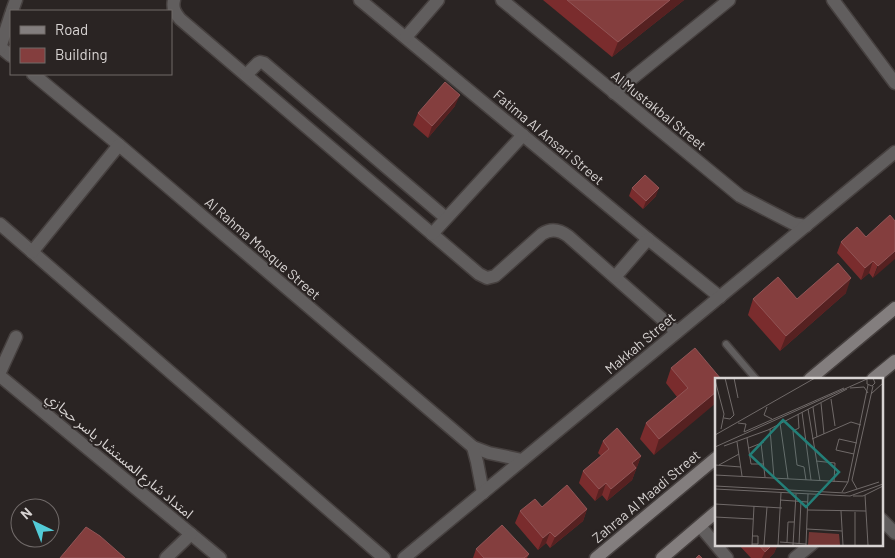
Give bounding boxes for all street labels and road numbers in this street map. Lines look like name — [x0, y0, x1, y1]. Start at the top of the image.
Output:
street label: Al Mustakbal Street — [608, 67, 710, 153]
street label: Fatima Al Ansari Street — [490, 86, 608, 188]
street label: Al Rahma Mosque Street — [202, 193, 324, 303]
street label: Makkah Street — [601, 309, 679, 377]
street label: امتداد شارع المستشار ياسر حجازي — [41, 388, 197, 524]
street label: Zahraa Al Maadi Street — [589, 446, 703, 546]

